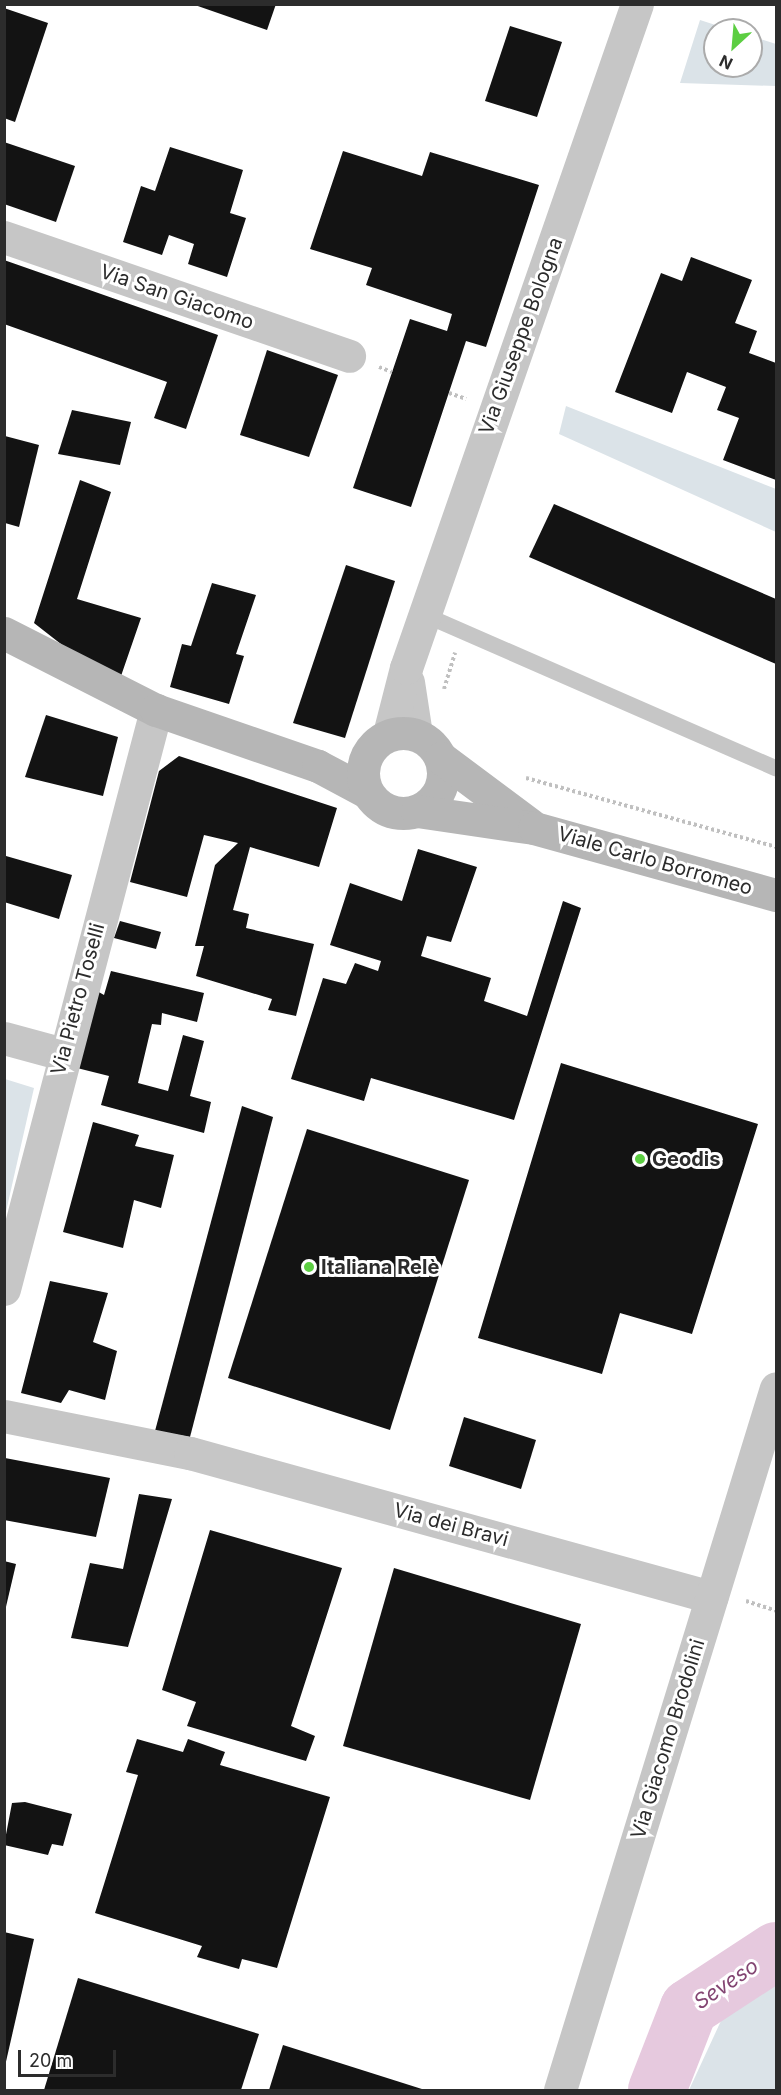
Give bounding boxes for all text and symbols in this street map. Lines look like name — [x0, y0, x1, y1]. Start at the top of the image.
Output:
north arrow — [703, 18, 763, 78]
text: N — [716, 51, 736, 74]
street label: Via Giuseppe Bologna — [474, 234, 568, 438]
street label: Via San Giacomo — [97, 259, 257, 335]
street label: Viale Carlo Borromeo — [555, 822, 755, 900]
street label: Via Pietro Toselli — [46, 920, 110, 1078]
place label: Geodis — [652, 1147, 720, 1171]
marker: Geodis — [633, 1152, 647, 1166]
place label: Italiana Relè — [321, 1255, 439, 1279]
marker: Italiana Relè — [302, 1260, 316, 1274]
street label: Via dei Bravi — [391, 1498, 511, 1552]
street label: Via Giacomo Brodolini — [626, 1636, 710, 1842]
water label: Seveso — [689, 1953, 763, 2015]
scale bar — [21, 2038, 118, 2076]
text: 20 m — [29, 2050, 72, 2071]

